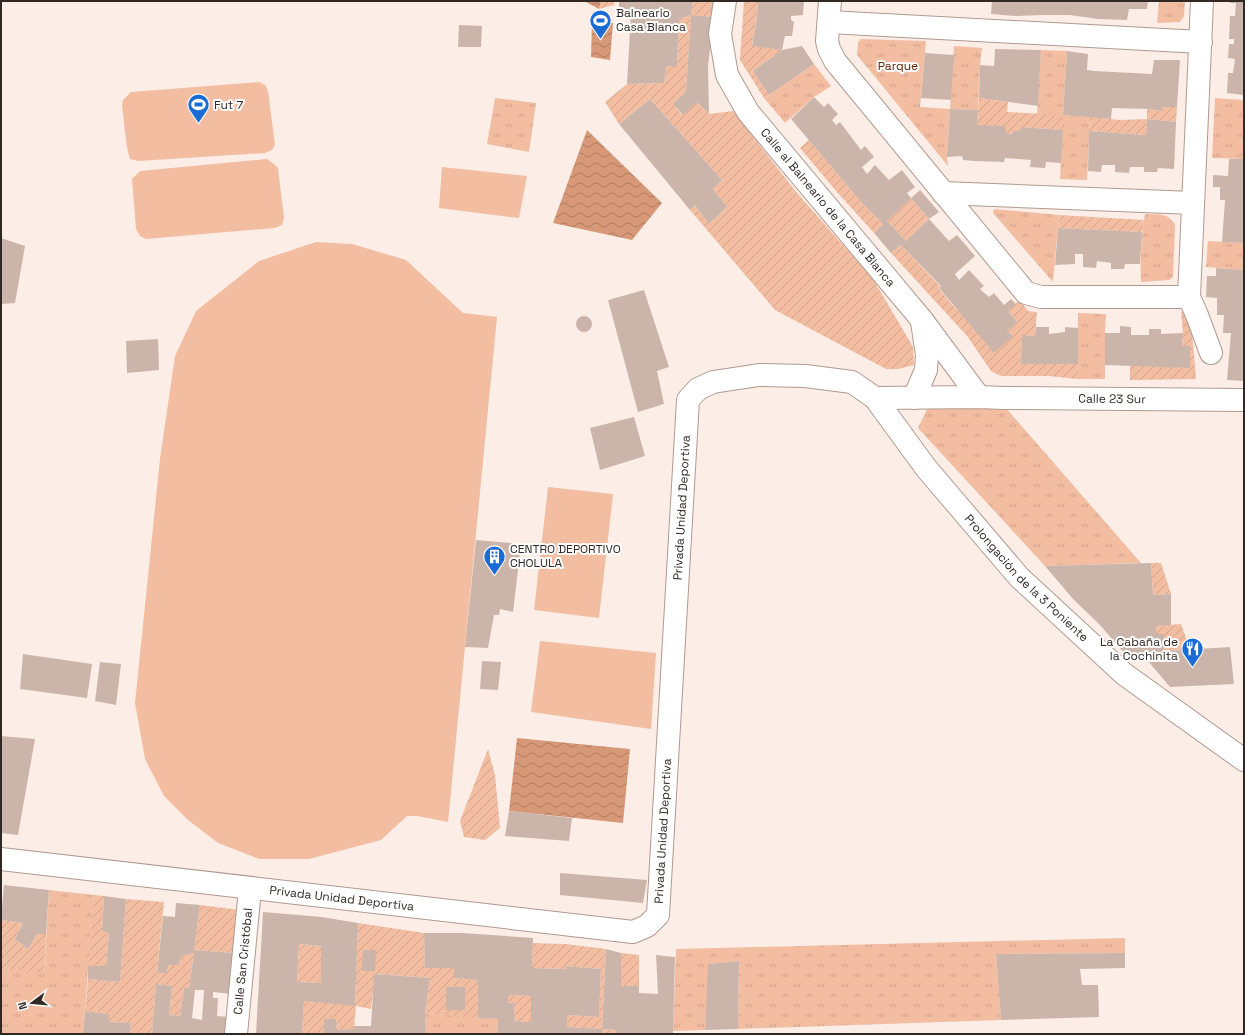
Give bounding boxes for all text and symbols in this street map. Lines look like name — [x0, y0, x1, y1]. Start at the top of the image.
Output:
place label: Balneario Casa Blanca — [616, 5, 686, 35]
sports icon: Balneario Casa Blanca — [588, 7, 614, 40]
park label: Parque — [878, 58, 918, 74]
sports icon: Fut 7 — [185, 92, 211, 125]
place label: Fut 7 — [214, 97, 243, 113]
street label: Calle al Balneario de la Casa Blanca — [757, 125, 899, 290]
street label: Calle 23 Sur — [1078, 391, 1146, 407]
street label: Privada Unidad Deportiva — [670, 434, 694, 581]
street label: Prolongación de la 3 Poniente — [961, 511, 1092, 645]
place label: CENTRO DEPORTIVO CHOLULA — [510, 541, 621, 571]
building icon: CENTRO DEPORTIVO CHOLULA — [482, 543, 508, 576]
place label: La Cabaña de la Cochinita — [1100, 634, 1178, 664]
restaurant icon: La Cabaña de la Cochinita — [1180, 636, 1206, 669]
street label: Privada Unidad Deportiva — [651, 758, 675, 904]
street label: Privada Unidad Deportiva — [269, 882, 415, 915]
street label: Calle San Cristóbal — [230, 907, 256, 1015]
north arrow — [12, 983, 52, 1023]
text: N — [15, 1000, 30, 1011]

